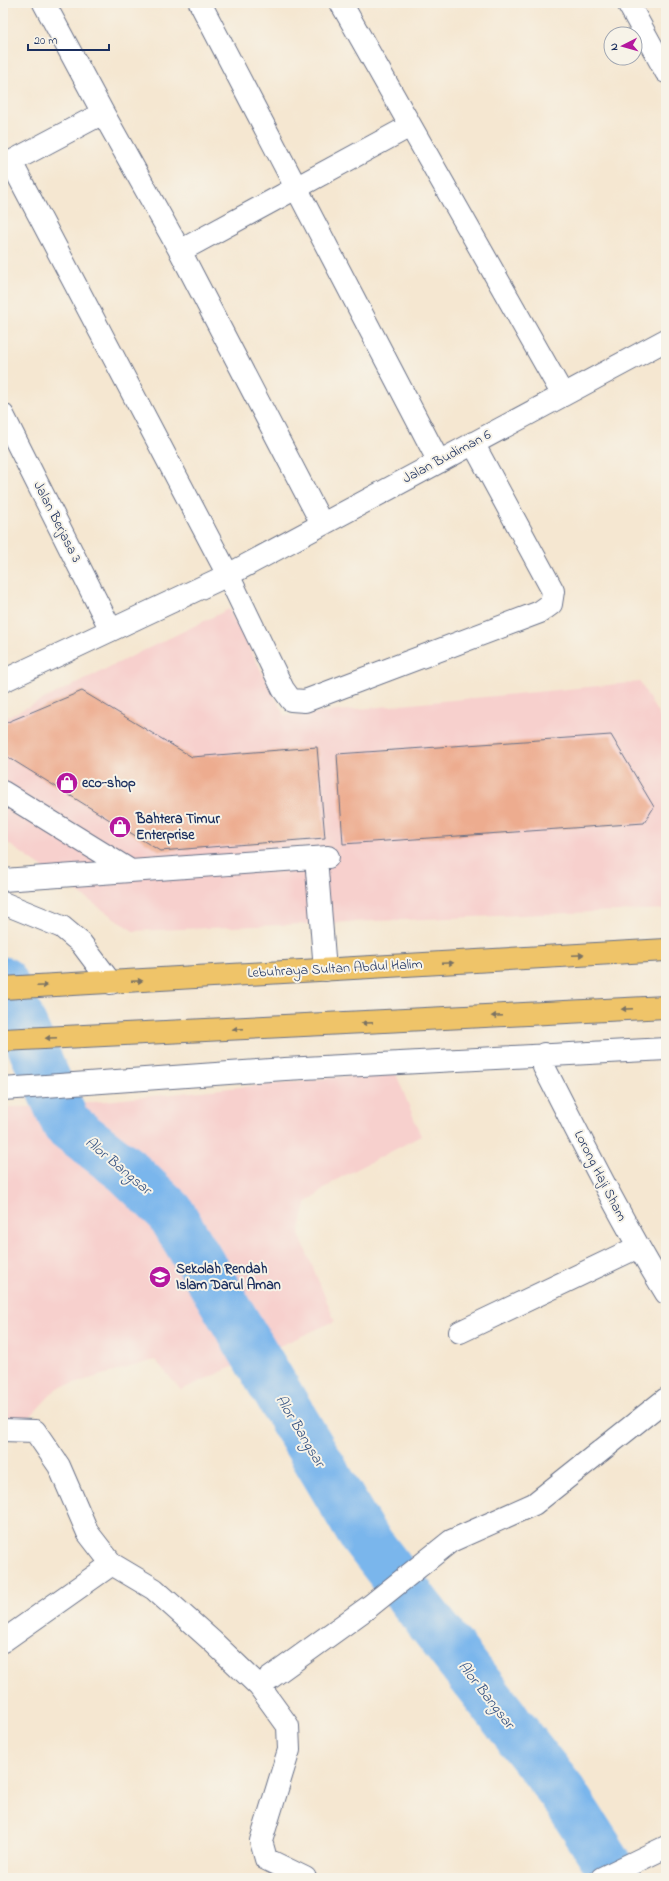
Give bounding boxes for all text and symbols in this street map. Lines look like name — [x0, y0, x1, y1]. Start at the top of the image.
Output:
scale bar — [28, 26, 109, 52]
north arrow — [603, 26, 643, 66]
text: 20 m — [34, 32, 57, 50]
text: N — [606, 42, 622, 51]
street label: Jalan Budiman 6 — [399, 425, 495, 489]
street label: Jalan Berjasa 3 — [27, 478, 87, 567]
shop icon: eco-shop — [54, 770, 80, 796]
place label: eco-shop — [82, 773, 136, 794]
place label: Bahtera Timur Enterprise — [135, 809, 220, 846]
shop icon: Bahtera Timur Enterprise — [107, 814, 133, 840]
one-way arrow — [572, 951, 584, 958]
street label: Lebuhraya Sultan Abdul Halim — [247, 954, 423, 985]
one-way arrow — [442, 959, 454, 966]
one-way arrow — [131, 978, 143, 985]
one-way arrow — [36, 983, 49, 989]
one-way arrow — [620, 1006, 633, 1012]
one-way arrow — [491, 1012, 503, 1019]
one-way arrow — [361, 1019, 373, 1026]
one-way arrow — [232, 1026, 244, 1033]
one-way arrow — [44, 1035, 57, 1041]
street label: Lorong Haji Sham — [567, 1127, 632, 1226]
water label: Alor Bangsar — [79, 1132, 158, 1203]
place label: Sekolah Rendah Islam Darul Aman — [176, 1259, 281, 1296]
school or university icon: Sekolah Rendah Islam Darul Aman — [147, 1264, 173, 1290]
water label: Alor Bangsar — [269, 1391, 331, 1474]
water label: Alor Bangsar — [452, 1656, 521, 1736]

